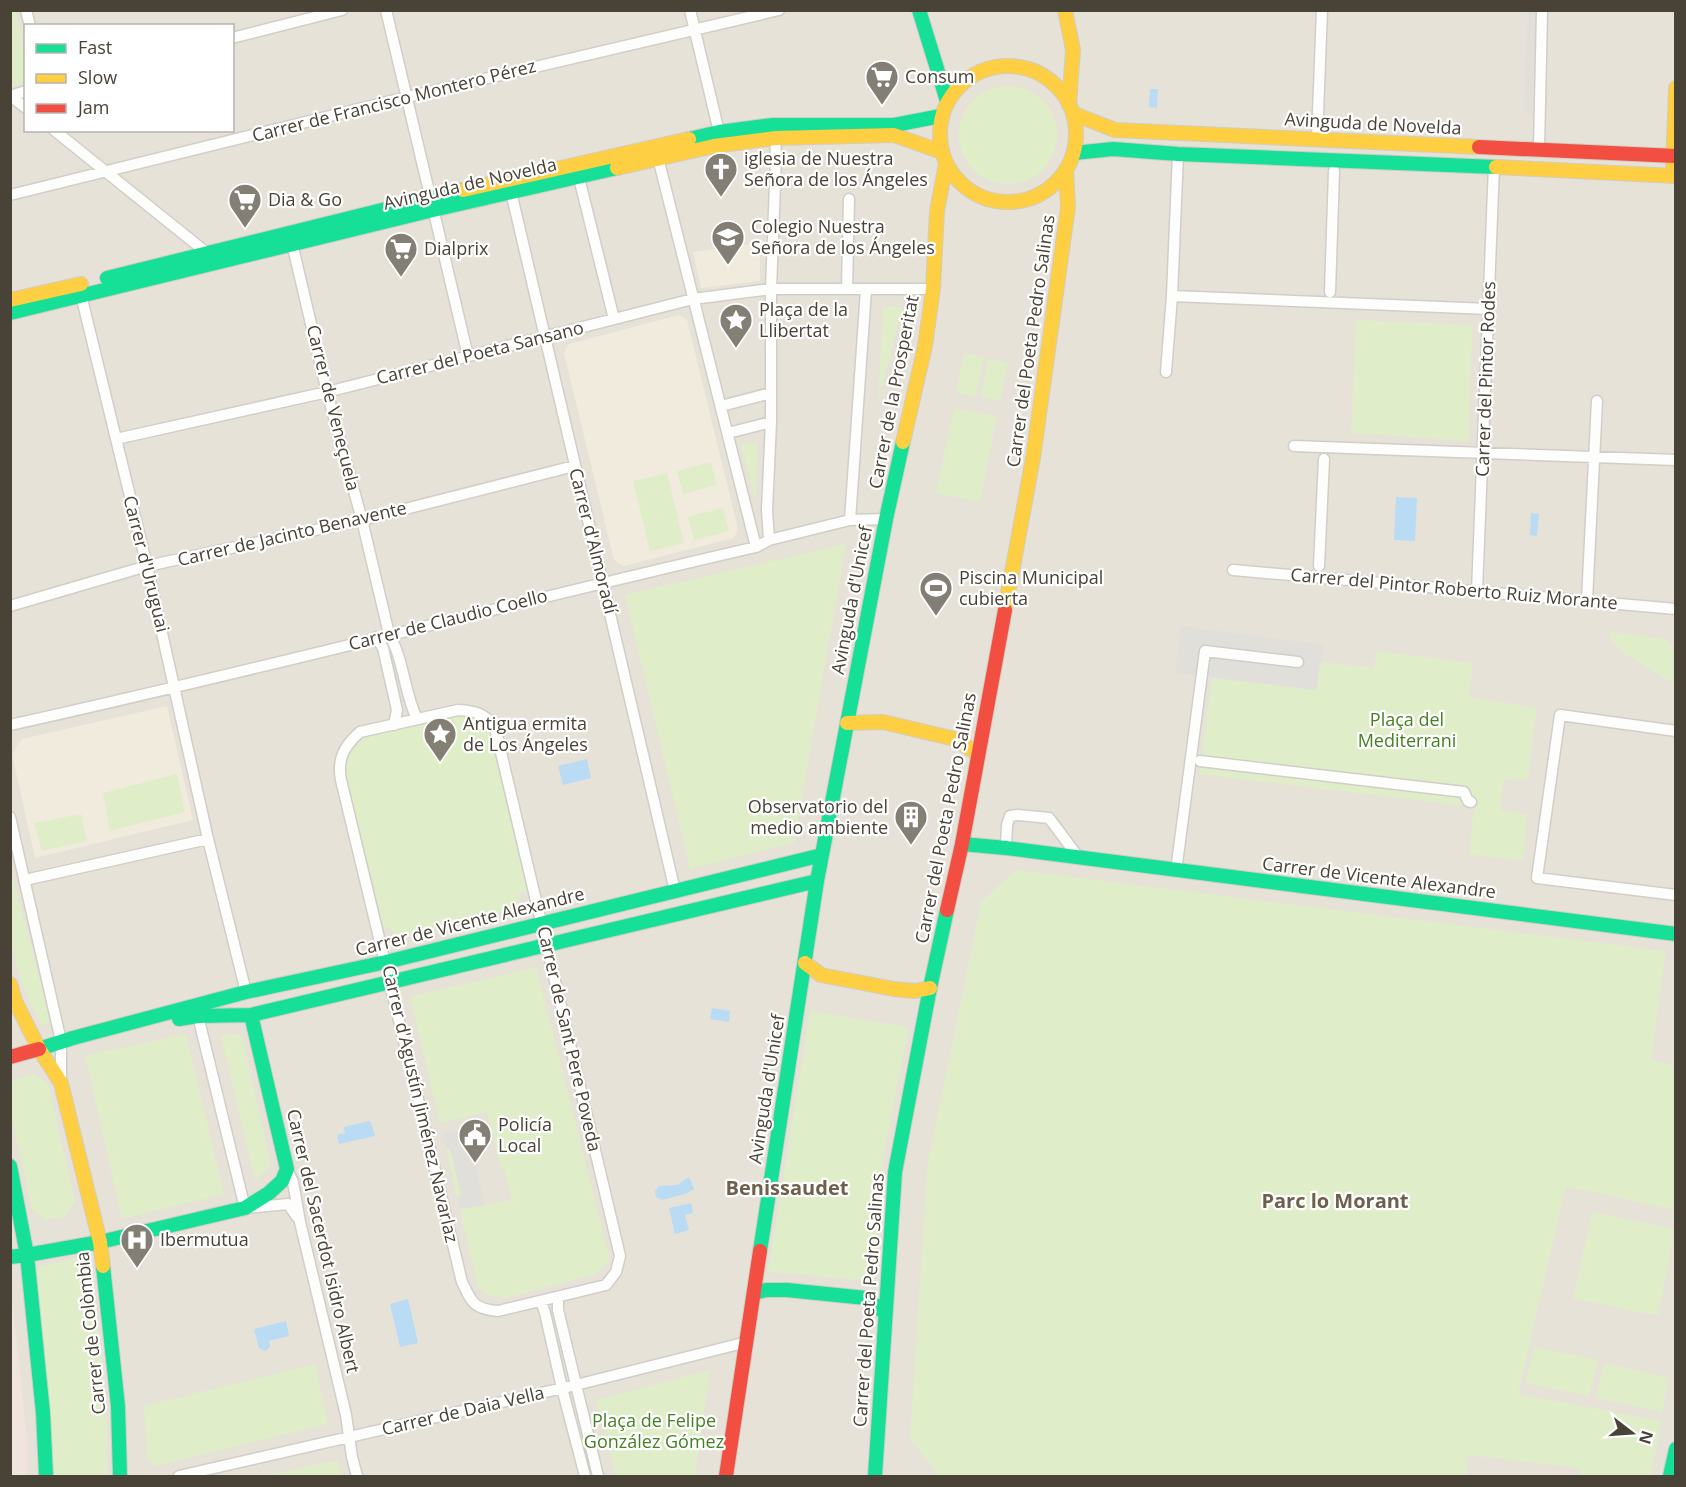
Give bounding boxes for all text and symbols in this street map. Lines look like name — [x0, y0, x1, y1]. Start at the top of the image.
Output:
legend — [24, 24, 234, 132]
text: Fast — [78, 35, 112, 59]
street label: Carrer de Francisco Montero Pérez — [249, 53, 538, 147]
supermarket icon: Consum — [864, 59, 900, 106]
place label: Consum — [905, 64, 975, 88]
text: Slow — [78, 65, 117, 89]
text: Jam — [76, 95, 110, 119]
street label: Avinguda de Novelda — [1284, 106, 1462, 140]
place label: iglesia de Nuestra Señora de los Ángeles — [744, 146, 928, 191]
street label: Avinguda de Novelda — [381, 151, 559, 215]
church icon: iglesia de Nuestra Señora de los Ángeles — [703, 151, 739, 198]
supermarket icon: Dia & Go — [227, 182, 263, 229]
place label: Dia & Go — [268, 187, 342, 211]
street label: Carrer del Poeta Pedro Salinas — [1000, 213, 1060, 469]
place label: Colegio Nuestra Señora de los Ángeles — [751, 214, 935, 259]
school or university icon: Colegio Nuestra Señora de los Ángeles — [710, 219, 746, 266]
supermarket icon: Dialprix — [383, 231, 419, 278]
place label: Dialprix — [424, 236, 489, 260]
street label: Carrer del Pintor Rodes — [1470, 281, 1500, 477]
street label: Carrer de la Prosperitat — [862, 293, 924, 491]
place label: Plaça de la Llibertat — [759, 297, 848, 342]
place icon: Plaça de la Llibertat — [718, 302, 754, 349]
street label: Carrer del Poeta Sansano — [374, 315, 586, 389]
street label: Carrer de Veneçuela — [302, 322, 366, 493]
street label: Carrer d'Almoradí — [564, 465, 624, 617]
street label: Carrer d'Uruguai — [118, 493, 176, 635]
street label: Carrer de Jacinto Benavente — [175, 495, 409, 571]
street label: Avinguda d'Unicef — [825, 523, 877, 676]
street label: Carrer del Pintor Roberto Ruiz Morante — [1290, 562, 1619, 614]
place label: Piscina Municipal cubierta — [959, 565, 1103, 610]
sports icon: Piscina Municipal cubierta — [918, 570, 954, 617]
street label: Carrer de Claudio Coello — [346, 583, 550, 655]
street label: Carrer del Poeta Pedro Salinas — [909, 690, 981, 945]
park label: Plaça del Mediterrani — [1358, 707, 1456, 752]
place label: Antigua ermita de Los Ángeles — [463, 711, 588, 756]
place icon: Antigua ermita de Los Ángeles — [422, 716, 458, 763]
place label: Observatorio del medio ambiente — [748, 794, 888, 839]
building icon: Observatorio del medio ambiente — [893, 799, 929, 846]
street label: Carrer de Vicente Alexandre — [1261, 851, 1497, 903]
street label: Carrer de Vicente Alexandre — [353, 881, 587, 961]
street label: Carrer de Sant Pere Poveda — [532, 924, 608, 1154]
street label: Carrer d'Agustín Jiménez Navarlaz — [377, 963, 465, 1245]
street label: Avinguda d'Unicef — [742, 1012, 790, 1165]
street label: Carrer del Sacerdot Isidro Albert — [282, 1106, 366, 1375]
place label: Policía Local — [498, 1112, 552, 1157]
public building icon: Policía Local — [457, 1117, 493, 1164]
street label: Carrer del Poeta Pedro Salinas — [847, 1172, 889, 1428]
district label: Benissaudet — [726, 1174, 849, 1201]
district label: Parc lo Morant — [1261, 1187, 1409, 1214]
hospital icon: Ibermutua — [119, 1222, 155, 1269]
place label: Ibermutua — [160, 1227, 249, 1251]
street label: Carrer de Colòmbia — [70, 1250, 110, 1416]
street label: Carrer de Daia Vella — [379, 1380, 546, 1440]
north arrow — [1602, 1403, 1662, 1463]
park label: Plaça de Felipe González Gómez — [584, 1408, 724, 1453]
text: N — [1634, 1428, 1659, 1447]

